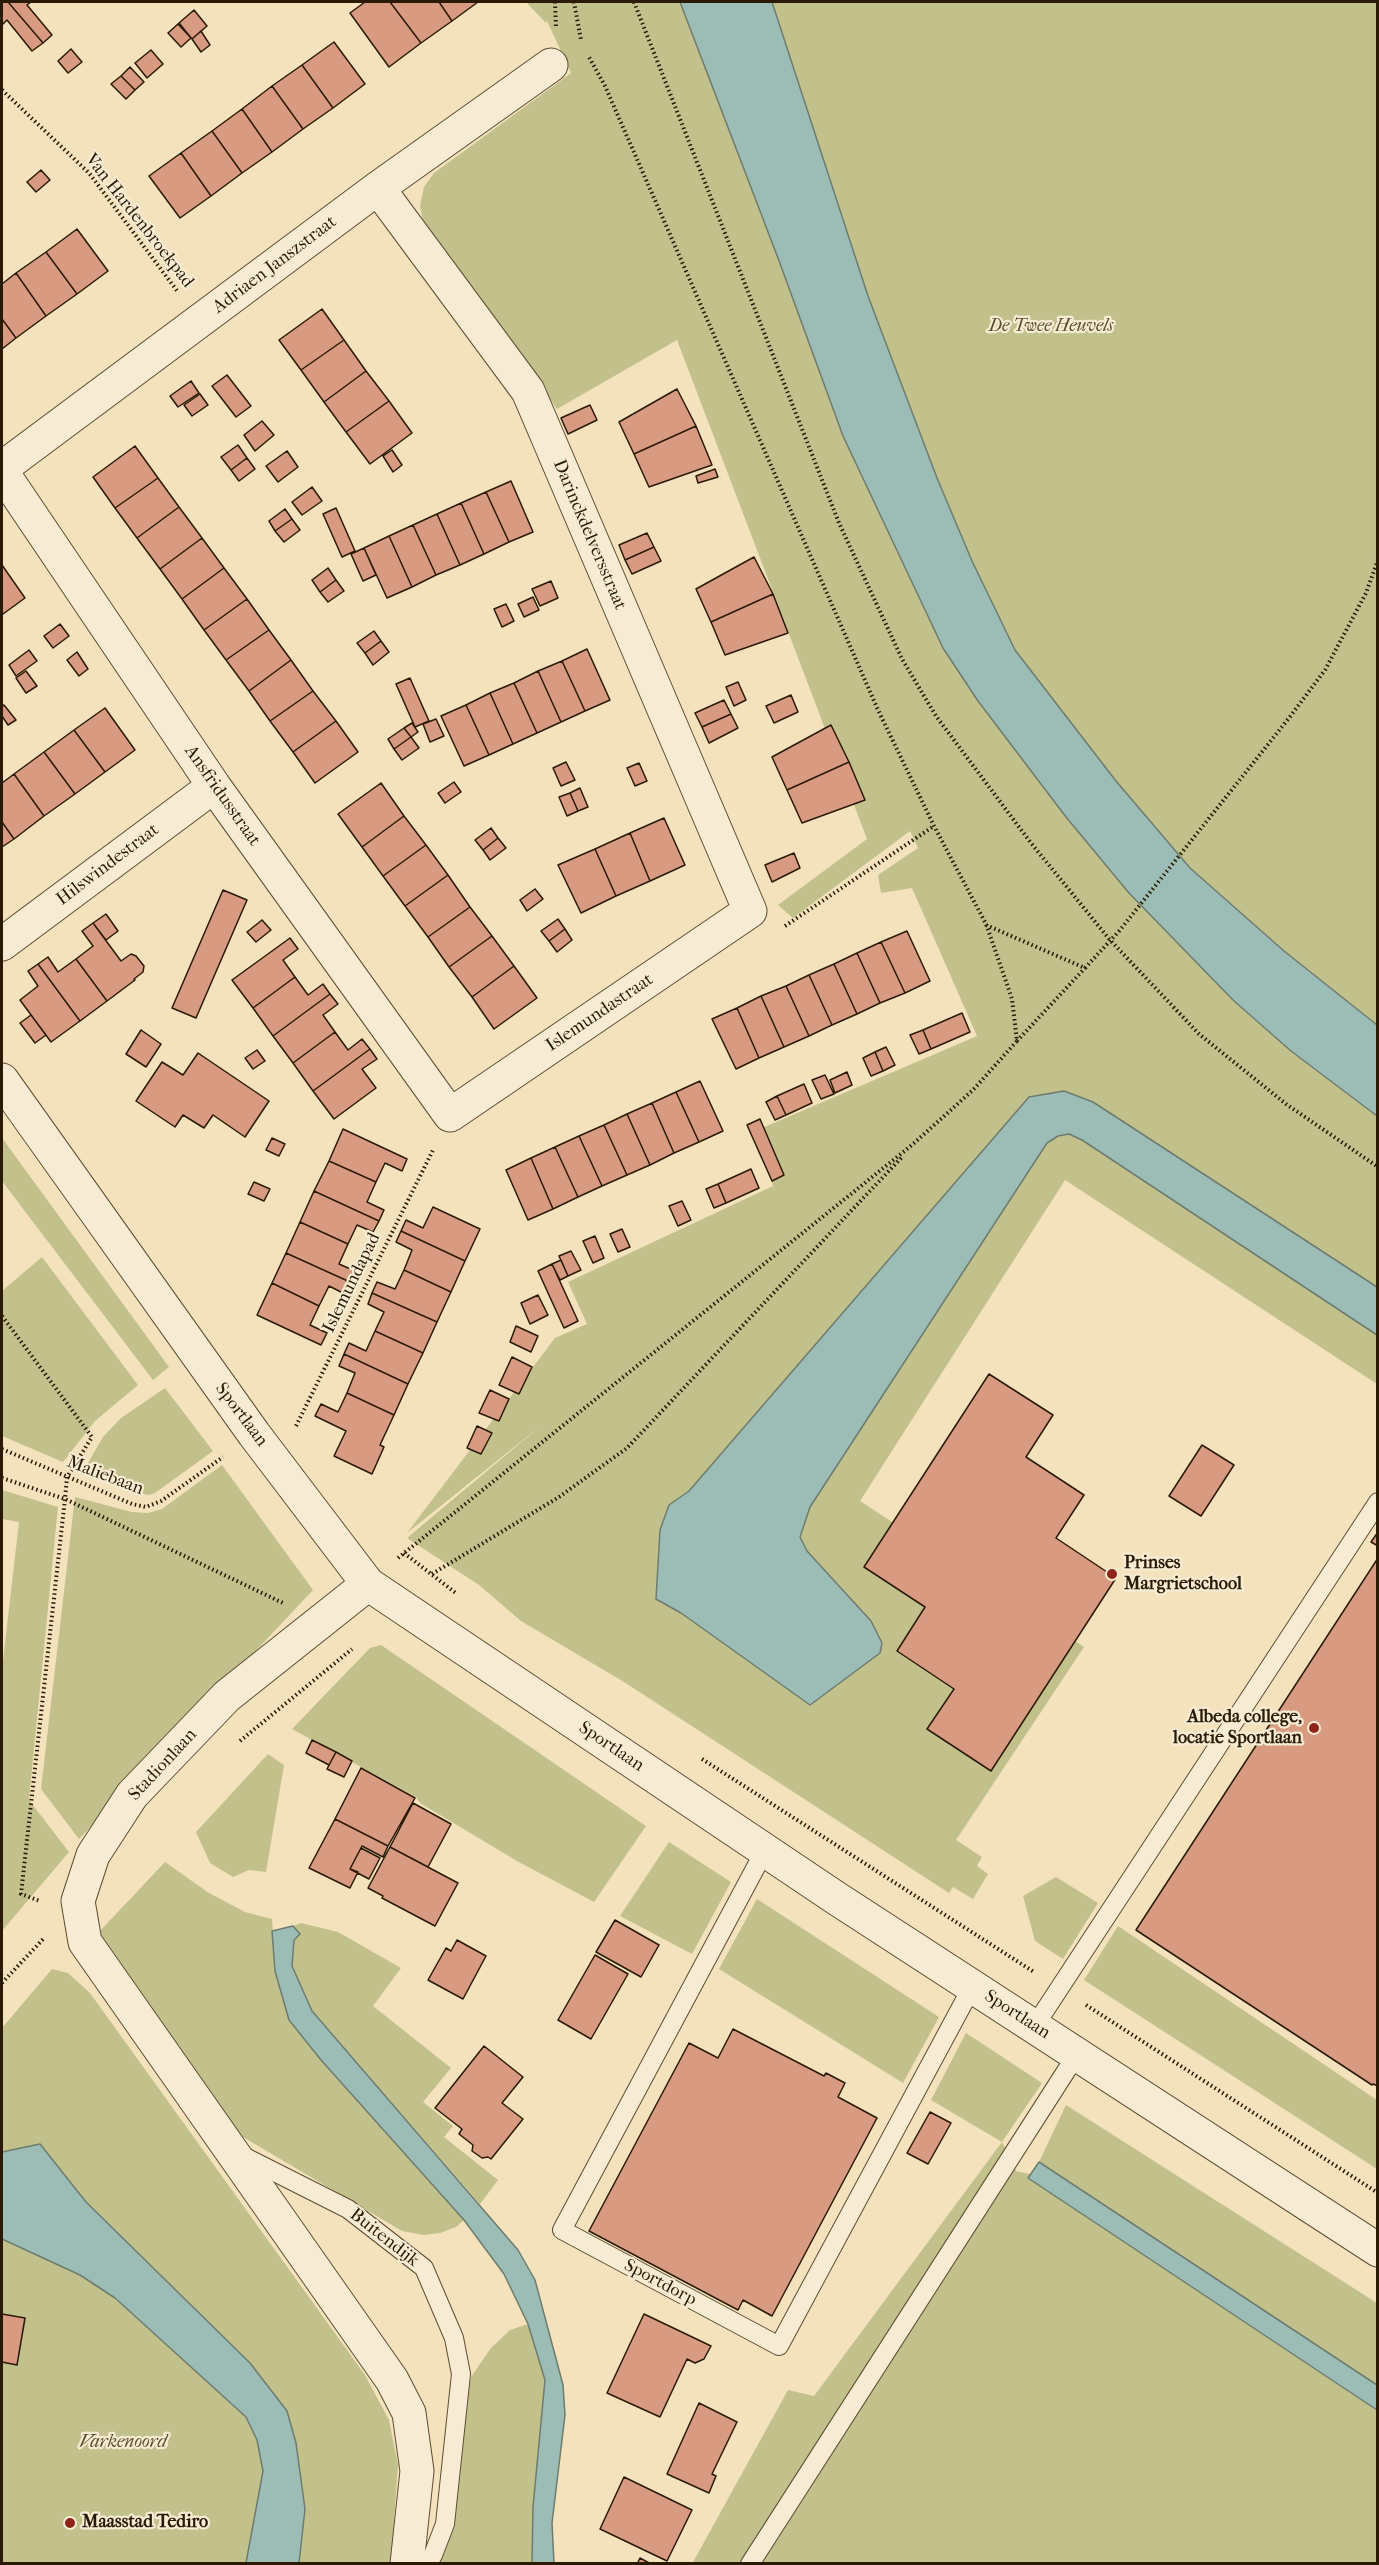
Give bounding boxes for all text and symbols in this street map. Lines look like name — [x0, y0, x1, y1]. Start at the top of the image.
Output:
street label: Van Hardenbroekpad — [80, 150, 198, 292]
street label: Adriaen Janszstraat — [209, 211, 341, 319]
park label: De Twee Heuvels — [989, 316, 1113, 338]
street label: Darinckdelversstraat — [548, 457, 630, 613]
street label: Ansfridusstraat — [179, 742, 265, 850]
street label: Hilswindestraat — [52, 819, 164, 911]
street label: Islemundastraat — [542, 969, 658, 1057]
street label: Islemundapad — [318, 1229, 386, 1337]
street label: Sportlaan — [210, 1379, 272, 1451]
street label: Maliebaan — [64, 1452, 146, 1500]
place label: Prinses Margrietschool — [1124, 1553, 1242, 1596]
marker: Prinses Margrietschool — [1105, 1567, 1119, 1581]
place label: Albeda college, locatie Sportlaan — [1173, 1707, 1302, 1750]
street label: Sportlaan — [574, 1717, 648, 1777]
marker: Albeda college, locatie Sportlaan — [1307, 1721, 1321, 1735]
street label: Stadionlaan — [124, 1725, 202, 1805]
street label: Sportlaan — [980, 1986, 1054, 2044]
street label: Buitendijk — [345, 2204, 423, 2272]
street label: Sportdorp — [620, 2255, 700, 2311]
park label: Varkenoord — [79, 2432, 167, 2454]
place label: Maasstad Tediro — [82, 2512, 208, 2534]
marker: Maasstad Tediro — [63, 2516, 77, 2530]

